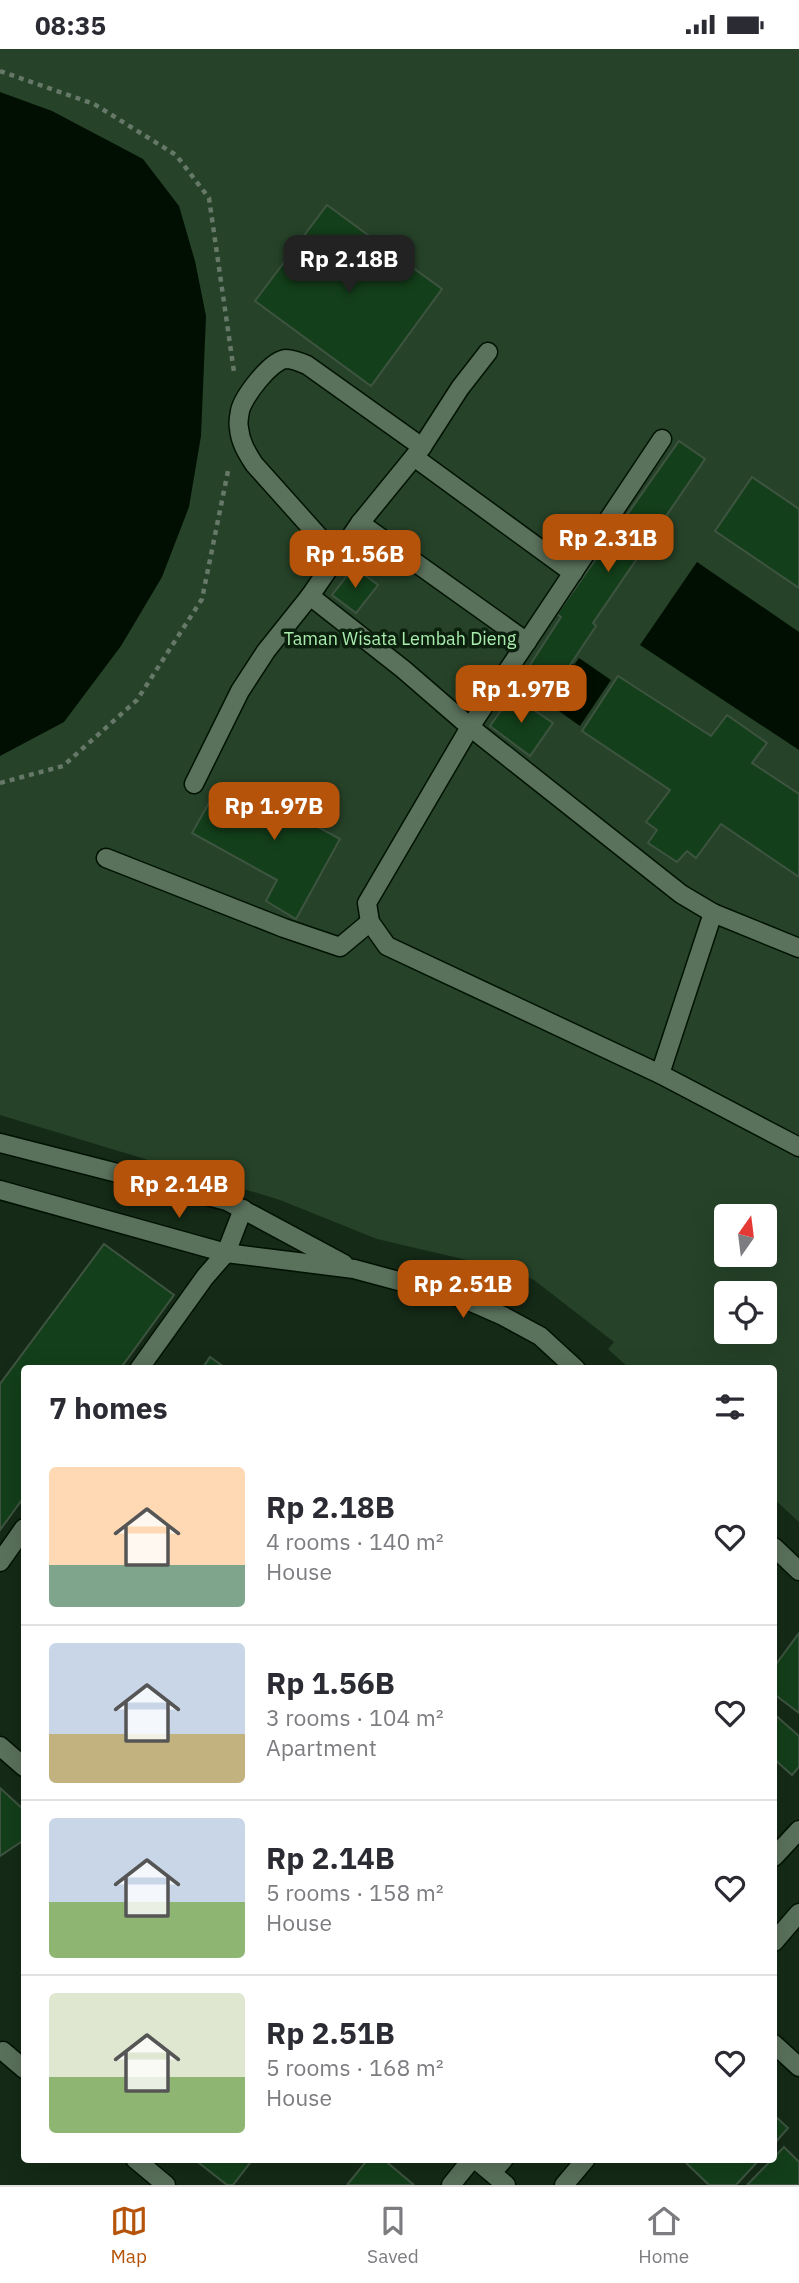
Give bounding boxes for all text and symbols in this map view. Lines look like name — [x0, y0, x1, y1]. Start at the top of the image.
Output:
text: 08:35 — [35, 8, 106, 42]
pin: Rp 2.18B — [277, 236, 421, 295]
text: Rp 2.18B — [300, 243, 398, 273]
pin: Rp 2.31B — [536, 515, 680, 574]
text: Rp 2.31B — [559, 522, 657, 552]
pin: Rp 1.56B — [283, 531, 427, 590]
text: Rp 1.56B — [306, 538, 404, 568]
park label: Taman Wisata Lembah Dieng — [284, 627, 517, 650]
pin: Rp 1.97B — [449, 665, 593, 725]
text: Rp 1.97B — [472, 673, 570, 703]
pin: Rp 1.97B — [202, 783, 346, 842]
text: Rp 1.97B — [225, 790, 323, 820]
pin: Rp 2.14B — [107, 1161, 251, 1220]
text: Rp 2.14B — [130, 1168, 228, 1198]
north arrow — [714, 1204, 777, 1267]
map controls — [714, 1204, 777, 1344]
pin: Rp 2.51B — [391, 1261, 535, 1320]
text: Rp 2.51B — [414, 1268, 512, 1298]
button: locate — [714, 1281, 777, 1344]
text: 7 homes — [49, 1388, 168, 1427]
icon: filters — [711, 1388, 749, 1426]
text: Rp 2.18B — [266, 1487, 395, 1526]
icon: home — [105, 1495, 189, 1579]
icon: heart — [711, 1518, 749, 1556]
text: 4 rooms · 140 m² — [266, 1526, 444, 1556]
text: House — [266, 1556, 332, 1586]
text: Rp 1.56B — [266, 1663, 395, 1702]
icon: home — [105, 1671, 189, 1755]
icon: heart — [711, 1694, 749, 1732]
text: 3 rooms · 104 m² — [266, 1702, 444, 1732]
text: Apartment — [266, 1732, 377, 1762]
text: Rp 2.14B — [266, 1838, 395, 1877]
icon: home — [105, 1846, 189, 1930]
icon: heart — [711, 1869, 749, 1907]
text: 5 rooms · 158 m² — [266, 1877, 444, 1907]
text: House — [266, 1907, 332, 1937]
text: Rp 2.51B — [266, 2013, 395, 2052]
icon: home — [105, 2021, 189, 2105]
icon: heart — [711, 2044, 749, 2082]
text: 5 rooms · 168 m² — [266, 2052, 444, 2082]
text: House — [266, 2082, 332, 2112]
tab: Map — [110, 2202, 148, 2268]
tab: Saved — [367, 2202, 419, 2268]
tab: Home — [638, 2202, 689, 2268]

